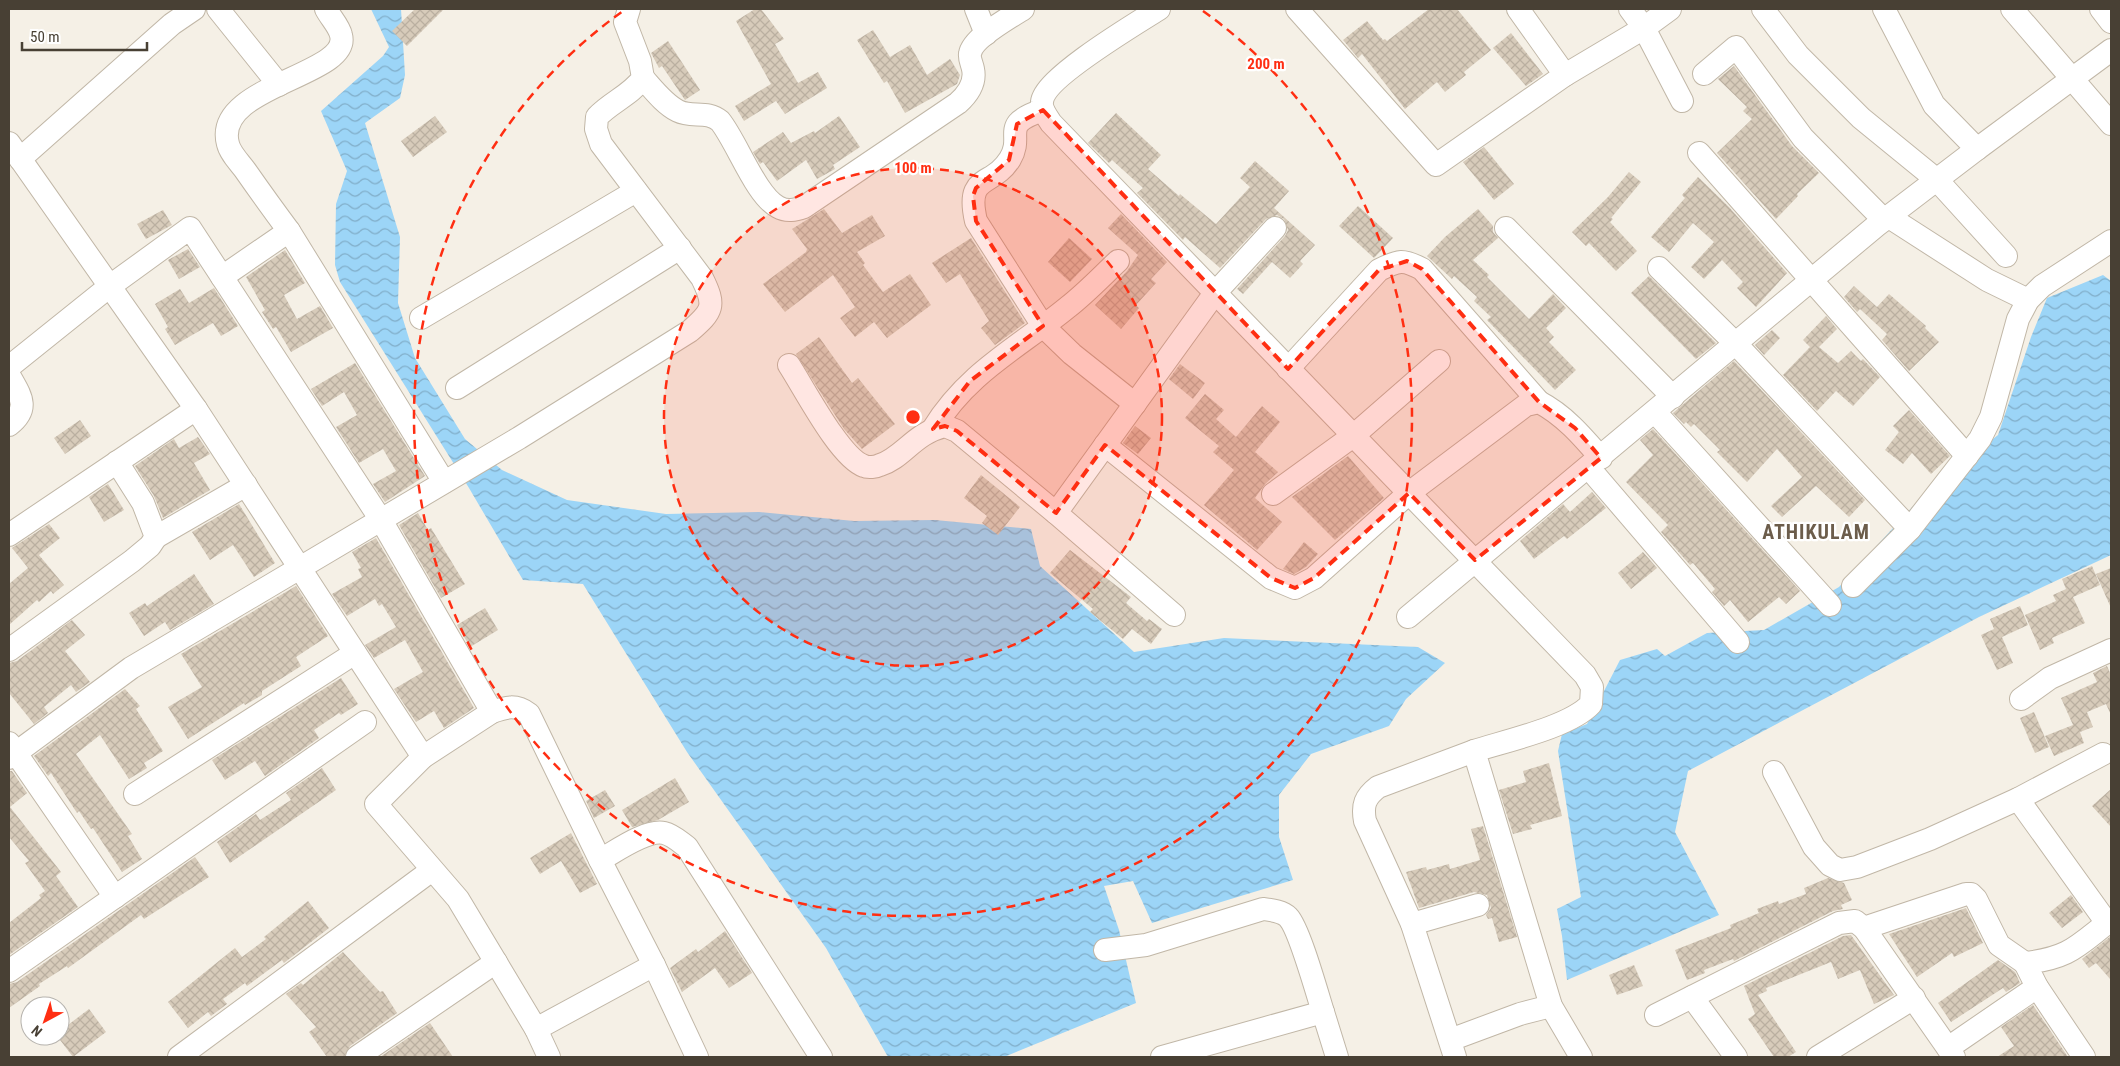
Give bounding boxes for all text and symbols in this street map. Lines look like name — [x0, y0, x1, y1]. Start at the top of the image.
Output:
scale bar — [22, 20, 148, 52]
text: 50 m — [30, 28, 60, 46]
text: 200 m — [1247, 55, 1285, 73]
text: 100 m — [894, 159, 932, 177]
centre of rings — [904, 408, 922, 426]
district label: ATHIKULAM — [1762, 520, 1870, 544]
north arrow — [20, 996, 70, 1046]
text: N — [28, 1022, 45, 1040]

